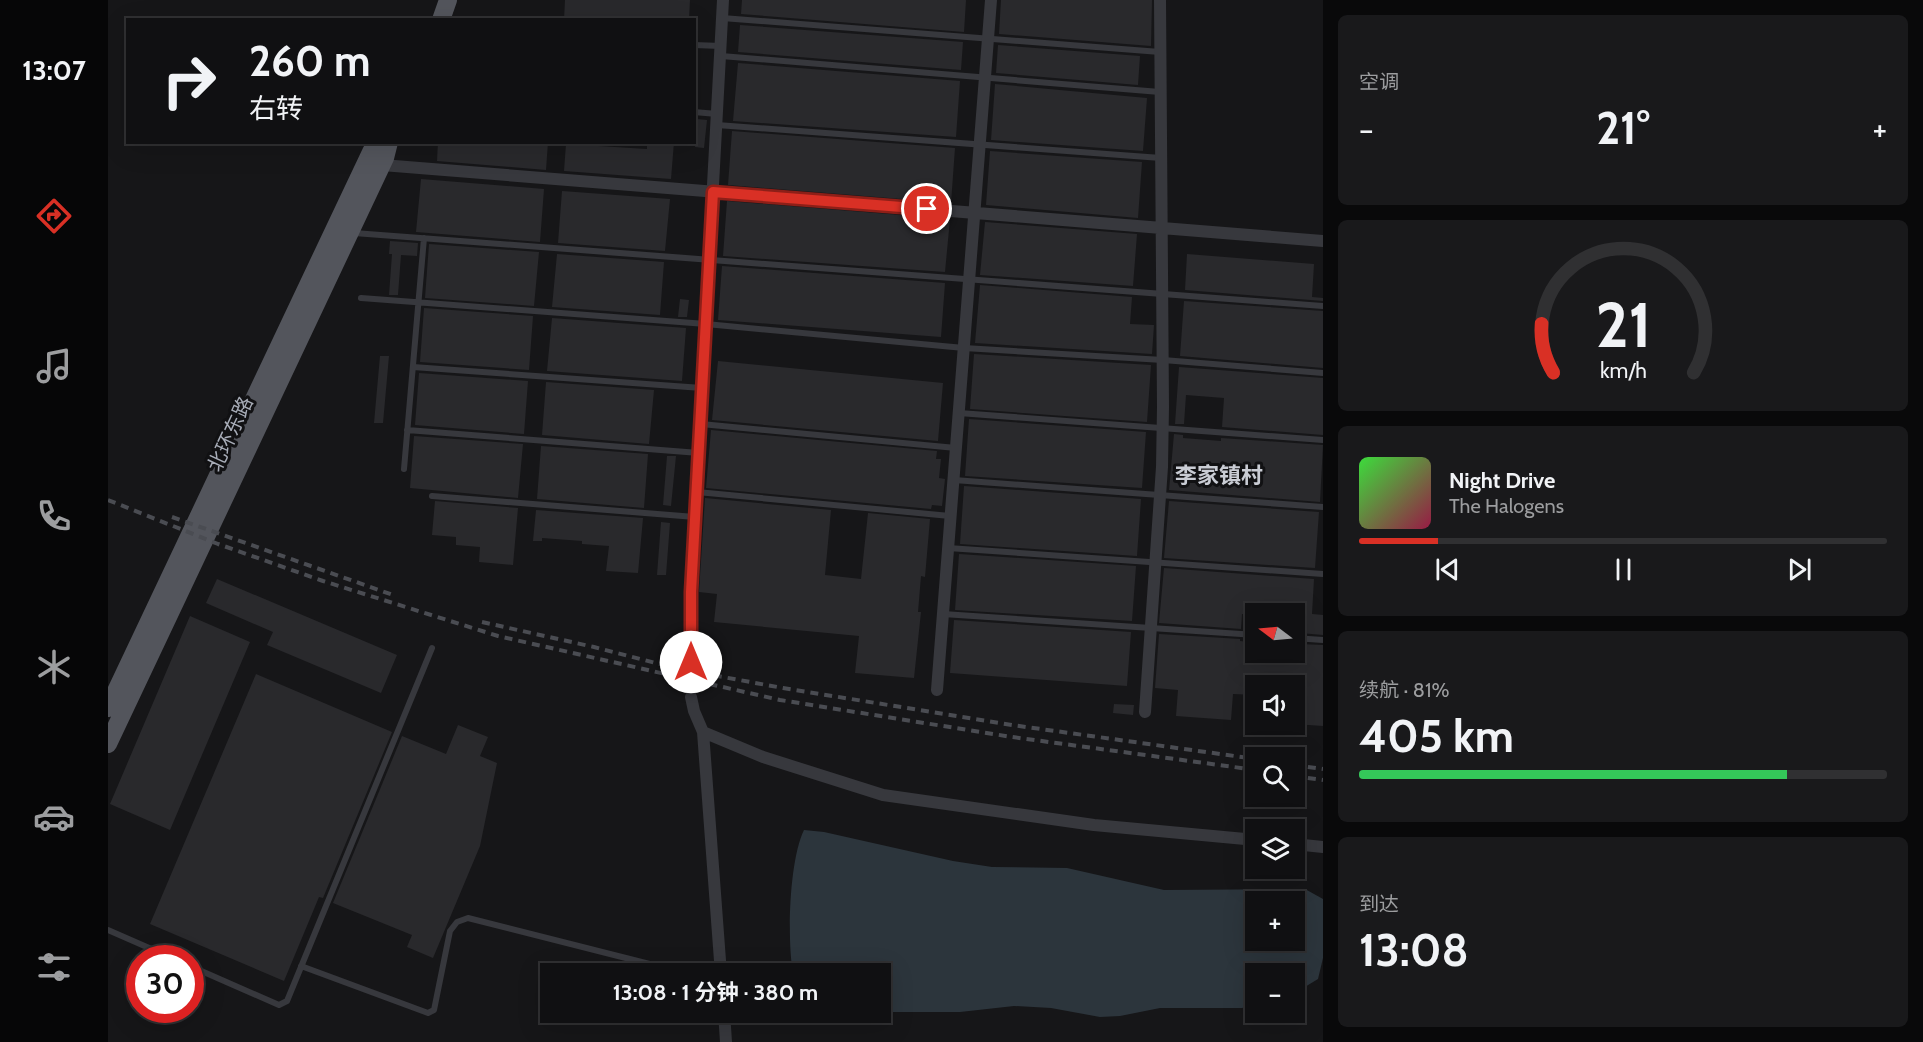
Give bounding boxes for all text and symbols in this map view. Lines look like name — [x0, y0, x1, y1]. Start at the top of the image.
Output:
text: 260 m — [249, 35, 370, 87]
icon: right — [150, 42, 228, 120]
text: 13:07 — [22, 54, 86, 87]
text: 空调 — [1359, 70, 1399, 94]
text: 右转 — [249, 92, 303, 125]
text: 21° — [1596, 101, 1650, 155]
text: − — [1359, 109, 1374, 149]
text: + — [1872, 109, 1887, 149]
pin — [901, 183, 952, 234]
icon: arrive — [910, 192, 943, 225]
icon: directions — [33, 195, 75, 237]
text: 21 — [1595, 287, 1651, 363]
icon: music — [33, 345, 75, 387]
text: km/h — [1600, 357, 1646, 383]
street label: 北环东路 — [202, 393, 258, 475]
district label: 李家镇村 — [1175, 462, 1263, 489]
text: Night Drive — [1449, 467, 1555, 494]
text: The Halogens — [1449, 494, 1564, 518]
icon: phone — [33, 495, 75, 537]
icon: previous — [1431, 553, 1464, 586]
icon: pause — [1607, 553, 1640, 586]
icon: next — [1783, 553, 1816, 586]
north arrow — [1245, 603, 1305, 663]
map controls — [1245, 603, 1305, 1023]
position arrow — [659, 630, 723, 694]
icon: climate — [33, 646, 75, 688]
button: sound — [1245, 675, 1305, 735]
text: 续航 · 81% — [1359, 678, 1449, 702]
text: 405 km — [1359, 709, 1514, 763]
button: search — [1245, 747, 1305, 807]
icon: car — [33, 796, 75, 838]
button: layers — [1245, 819, 1305, 879]
button: + — [1245, 891, 1305, 951]
text: 到达 — [1359, 892, 1399, 916]
text: 13:08 — [1359, 923, 1469, 977]
speed limit sign: 30 — [126, 945, 204, 1023]
icon: filters — [33, 946, 75, 988]
button: − — [1245, 963, 1305, 1023]
text: 13:08 · 1 分钟 · 380 m — [613, 979, 818, 1006]

